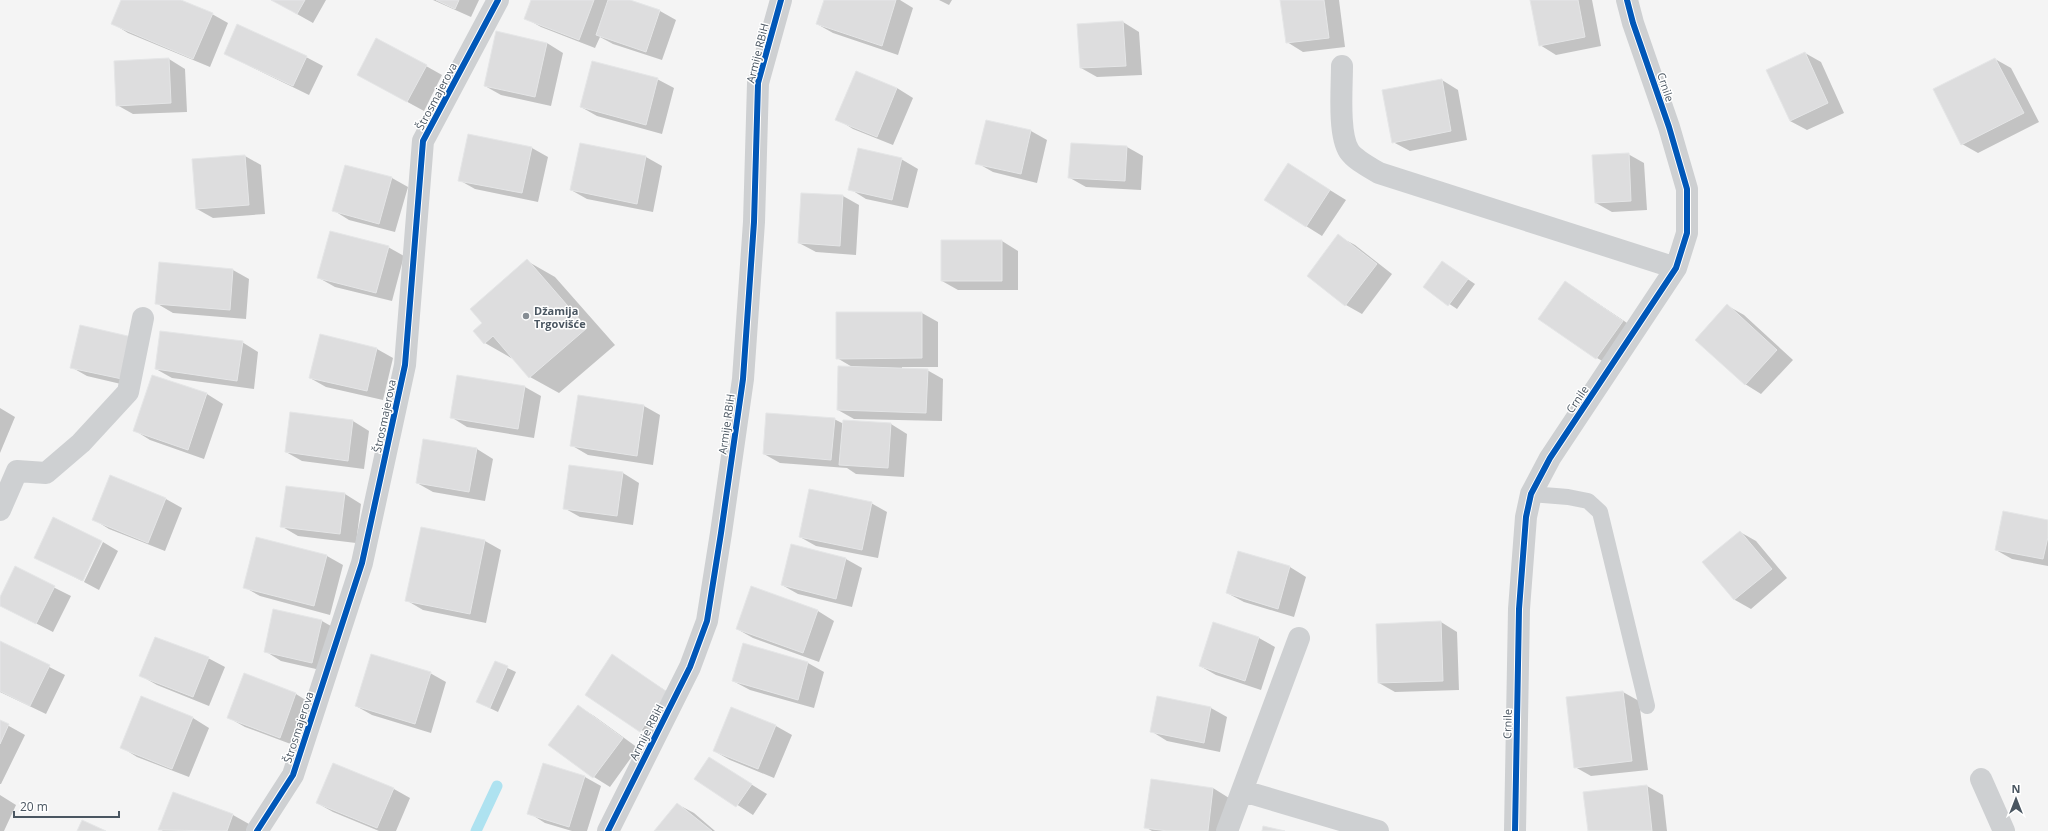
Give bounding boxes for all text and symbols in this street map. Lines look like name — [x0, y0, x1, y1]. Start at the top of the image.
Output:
street label: Armije RBiH — [742, 22, 772, 84]
street label: Štrosmajerova — [412, 60, 460, 132]
street label: Crnile — [1654, 70, 1678, 104]
place label: Džamija Trgovišće — [534, 303, 586, 331]
marker: Džamija Trgovišće — [521, 311, 531, 321]
street label: Štrosmajerova — [369, 378, 399, 454]
street label: Crnile — [1562, 382, 1592, 416]
street label: Armije RBiH — [714, 393, 738, 455]
street label: Štrosmajerova — [279, 689, 317, 765]
street label: Armije RBiH — [625, 701, 667, 763]
street label: Crnile — [1499, 709, 1515, 739]
north arrow — [1996, 779, 2036, 819]
text: N — [2012, 781, 2020, 796]
scale bar — [14, 793, 119, 819]
text: 20 m — [20, 798, 48, 815]

